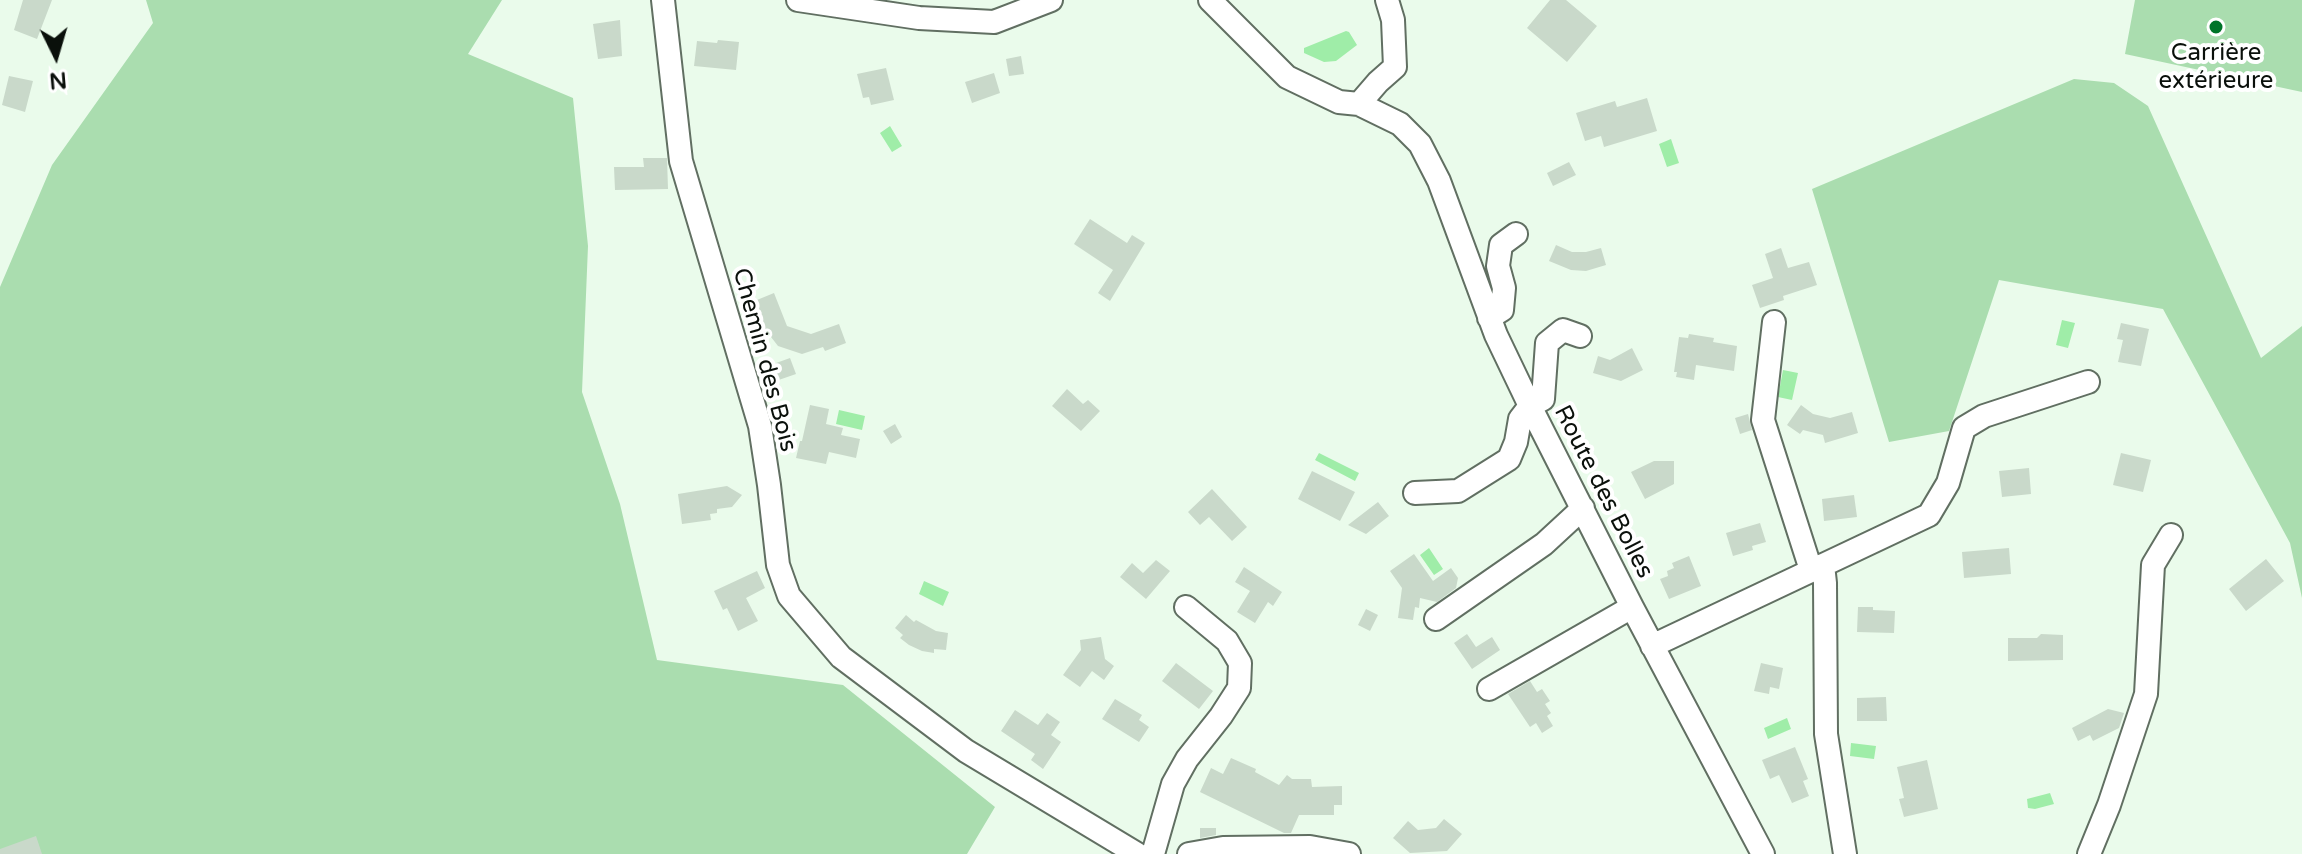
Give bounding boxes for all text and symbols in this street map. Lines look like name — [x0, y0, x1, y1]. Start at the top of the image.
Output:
north arrow — [16, 16, 96, 96]
marker: Carrière extérieure — [2207, 18, 2225, 36]
place label: Carrière extérieure — [2159, 40, 2273, 96]
text: N — [48, 66, 68, 94]
street label: Chemin des Bois — [726, 265, 802, 455]
street label: Route des Bolles — [1547, 401, 1659, 583]

